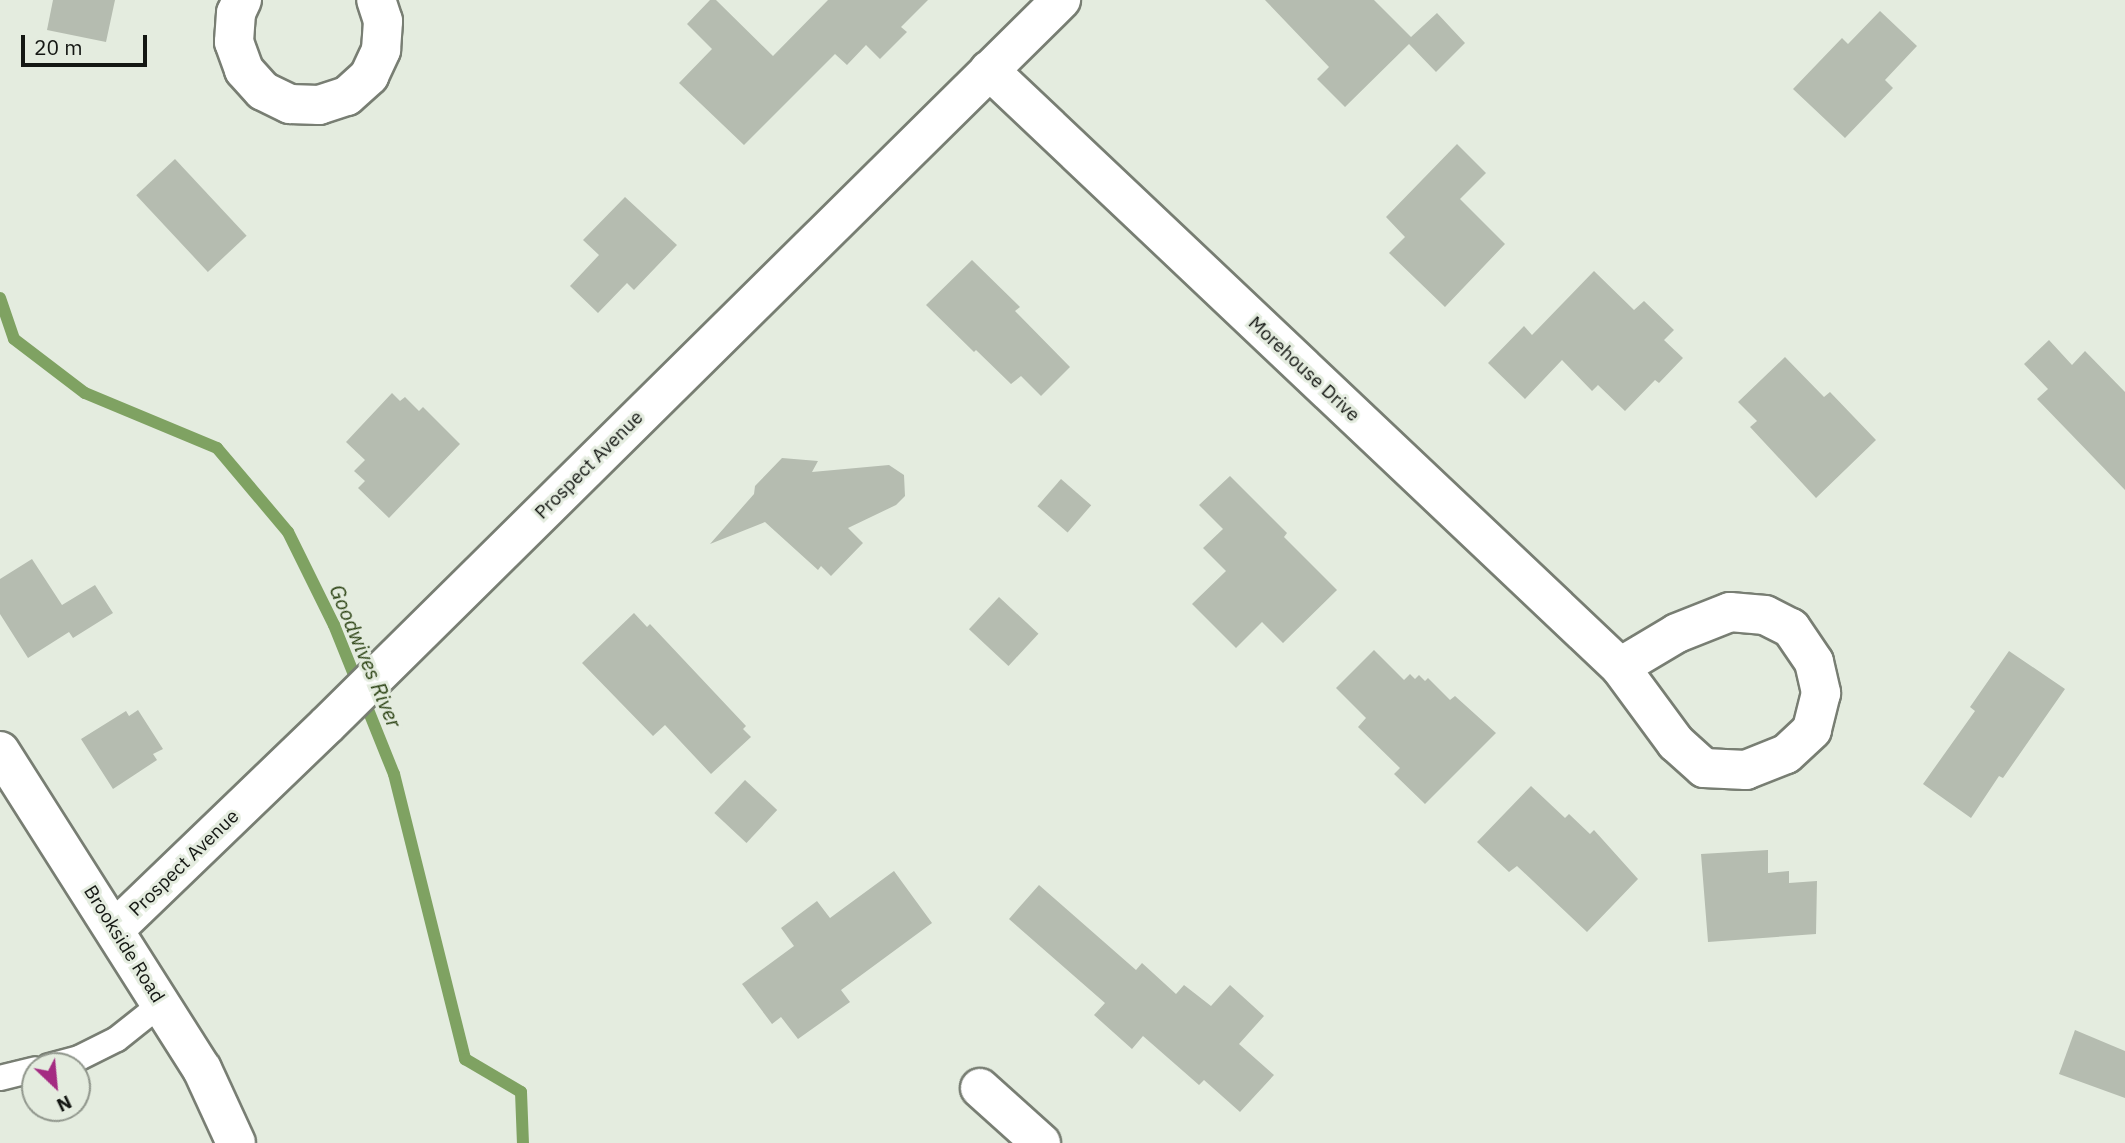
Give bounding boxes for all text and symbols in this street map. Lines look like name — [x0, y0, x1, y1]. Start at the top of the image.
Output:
scale bar — [24, 21, 150, 65]
text: 20 m — [34, 33, 83, 61]
street label: Morehouse Drive — [1244, 312, 1364, 426]
street label: Prospect Avenue — [530, 406, 648, 524]
water label: Goodwives River — [325, 581, 407, 731]
street label: Prospect Avenue — [124, 805, 244, 921]
street label: Brookside Road — [79, 881, 169, 1007]
north arrow — [21, 1052, 91, 1122]
text: N — [53, 1090, 76, 1118]

